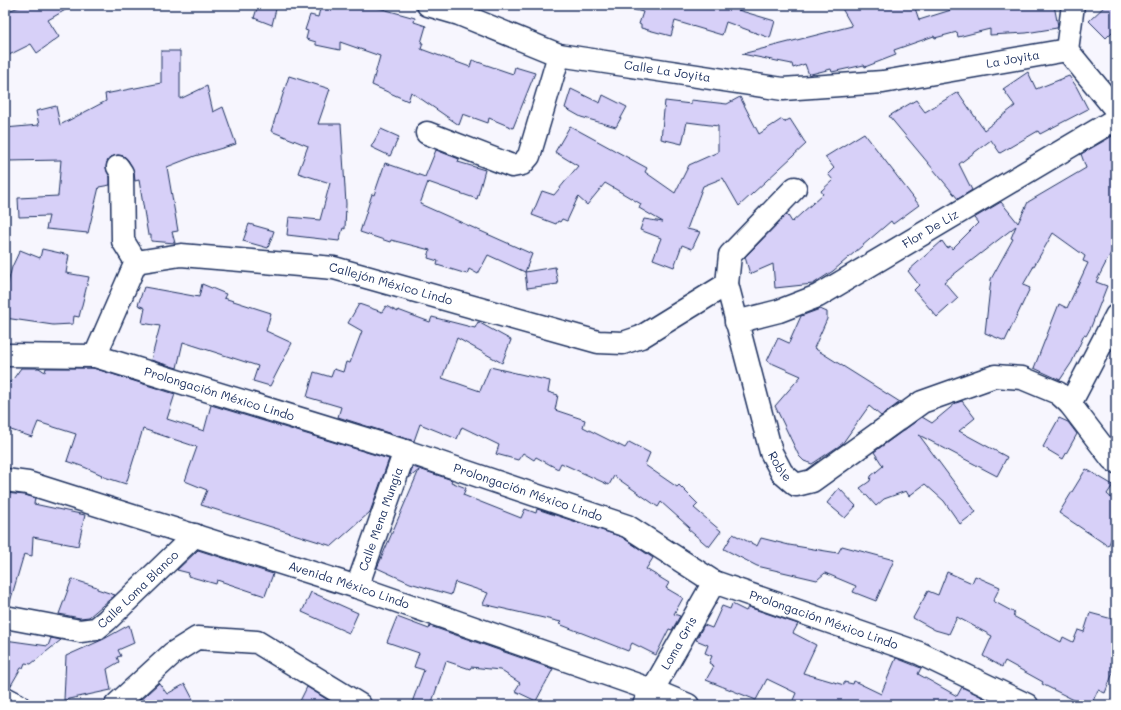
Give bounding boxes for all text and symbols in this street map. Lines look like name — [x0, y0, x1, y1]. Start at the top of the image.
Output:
street label: La Joyita — [985, 46, 1041, 71]
street label: Calle La Joyita — [623, 56, 712, 85]
street label: Flor De Liz — [899, 205, 961, 251]
street label: Callejón México Lindo — [329, 259, 455, 308]
street label: Prolongación México Lindo — [142, 363, 297, 424]
street label: Roble — [765, 448, 795, 485]
street label: Prolongación México Lindo — [452, 459, 605, 524]
street label: Calle Mena Mungia — [354, 465, 406, 573]
street label: Calle Loma Blanco — [94, 546, 181, 632]
street label: Avenida México Lindo — [287, 557, 412, 612]
street label: Prolongación México Lindo — [747, 586, 900, 652]
street label: Loma Gris — [657, 613, 700, 672]

